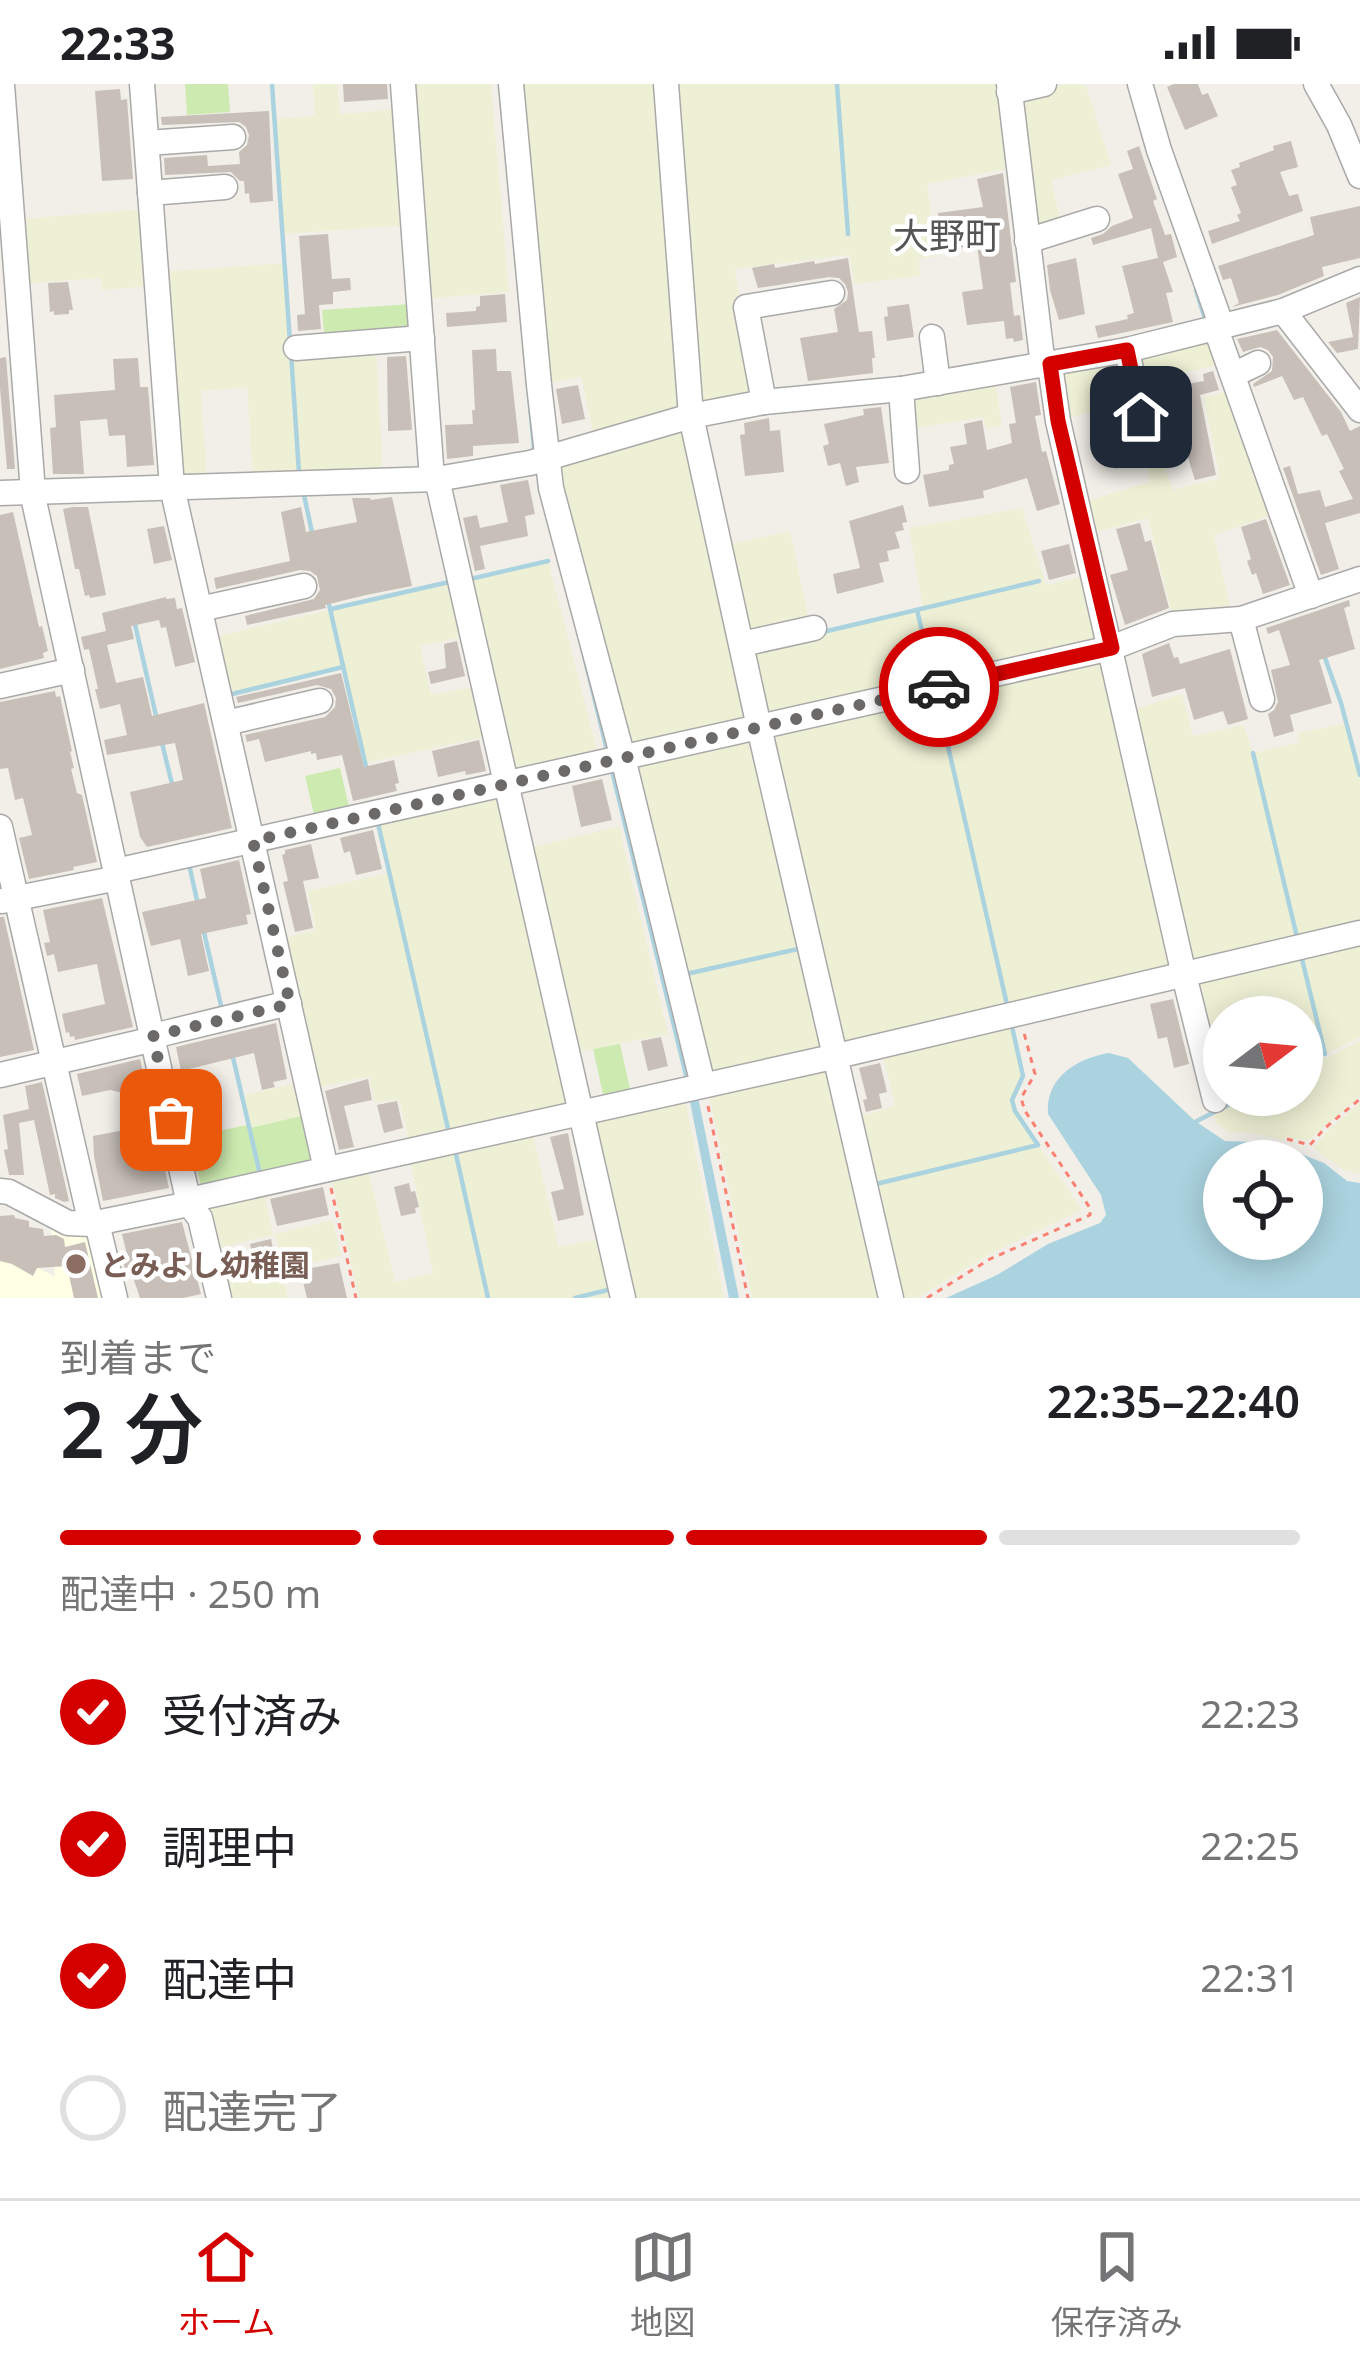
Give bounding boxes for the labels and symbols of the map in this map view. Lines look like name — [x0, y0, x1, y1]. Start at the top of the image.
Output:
district label: 大野町 — [893, 211, 1001, 260]
pin — [1090, 366, 1192, 468]
courier — [879, 627, 999, 747]
north arrow — [1203, 996, 1323, 1116]
pin — [120, 1069, 222, 1171]
place label: とみよし幼稚園 — [100, 1244, 310, 1285]
marker: とみよし幼稚園 — [63, 1251, 89, 1277]

